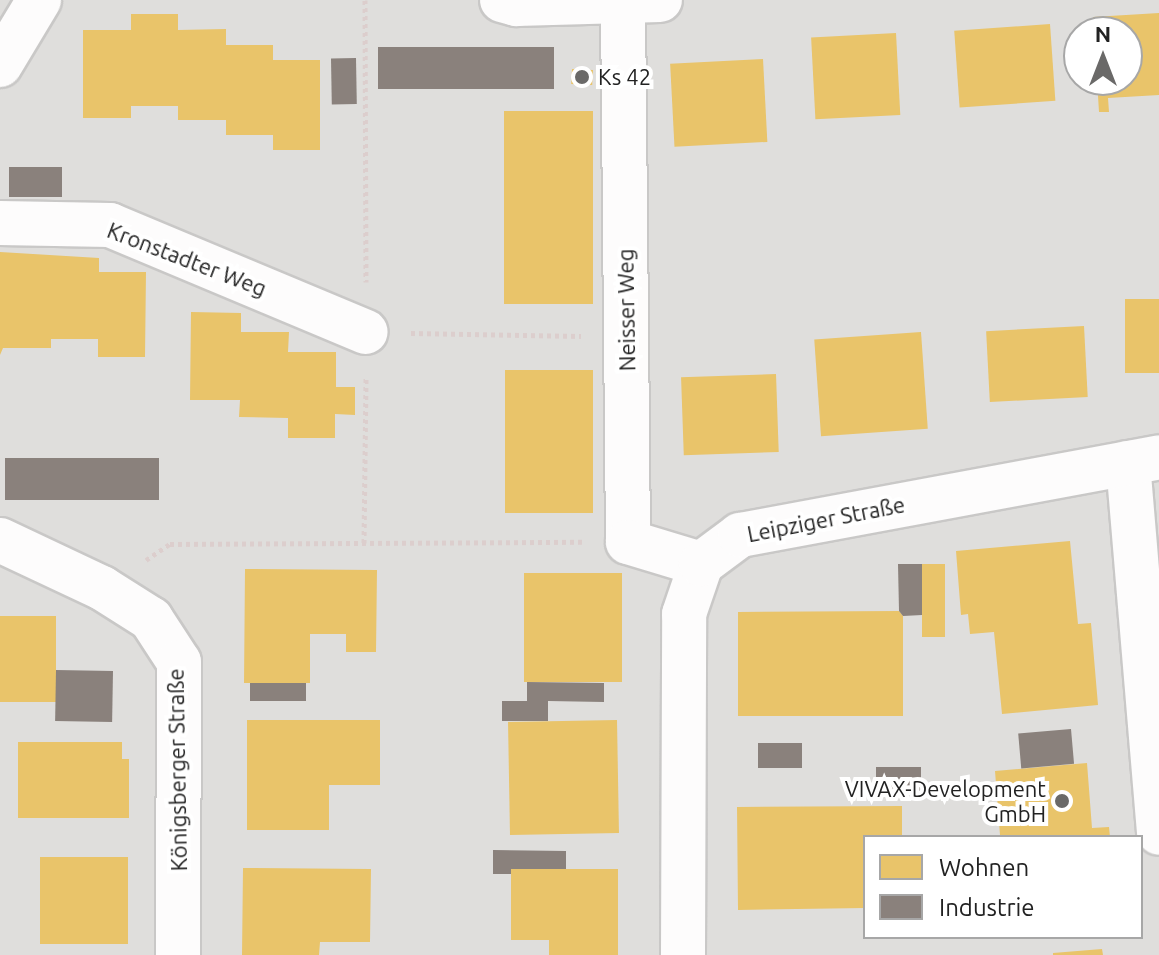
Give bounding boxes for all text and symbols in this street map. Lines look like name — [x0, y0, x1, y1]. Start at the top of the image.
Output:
north arrow — [1063, 16, 1143, 96]
text: N — [1095, 21, 1111, 46]
place label: Ks 42 — [598, 64, 651, 90]
marker: Ks 42 — [573, 68, 591, 86]
street label: Kronstadter Weg — [104, 217, 270, 301]
street label: Neisser Weg — [612, 248, 640, 372]
street label: Leipziger Straße — [745, 491, 907, 547]
street label: Königsberger Straße — [162, 668, 192, 872]
place label: VIVAX-Development GmbH — [845, 775, 1046, 826]
marker: VIVAX-Development GmbH — [1053, 792, 1071, 810]
legend — [863, 835, 1143, 939]
text: Wohnen — [939, 854, 1029, 881]
text: Industrie — [939, 894, 1035, 921]

